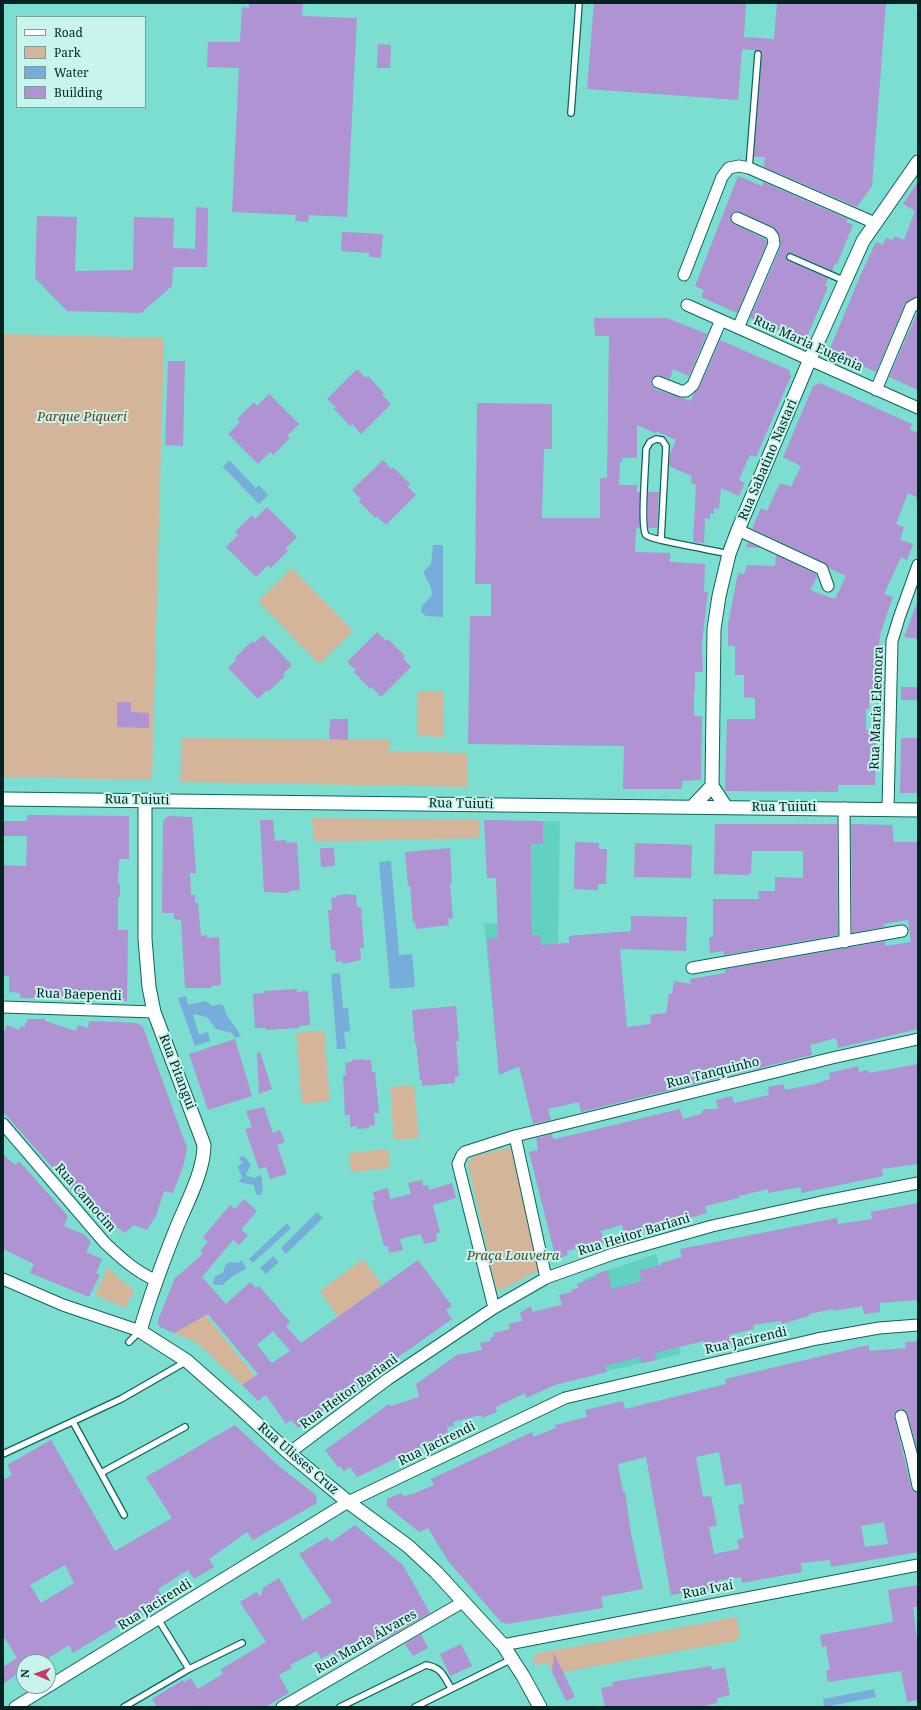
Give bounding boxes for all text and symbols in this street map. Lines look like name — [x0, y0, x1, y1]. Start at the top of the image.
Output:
legend — [16, 16, 146, 108]
text: Road — [54, 24, 83, 41]
text: Park — [54, 44, 81, 61]
text: Water — [54, 64, 89, 81]
text: Building — [54, 84, 102, 101]
street label: Rua Maria Eugênia — [751, 313, 865, 375]
street label: Rua Sabatino Nastari — [735, 397, 801, 523]
park label: Parque Piqueri — [37, 409, 127, 425]
street label: Rua Maria Eleonora — [867, 646, 887, 770]
street label: Rua Tuiuti — [104, 792, 170, 808]
street label: Rua Tuiuti — [428, 796, 494, 812]
street label: Rua Tuiuti — [752, 799, 816, 815]
street label: Rua Baependi — [36, 986, 122, 1004]
street label: Rua Pitangui — [156, 1032, 198, 1112]
street label: Rua Tanquinho — [665, 1054, 761, 1092]
street label: Rua Camocim — [51, 1161, 119, 1235]
street label: Rua Heitor Bariani — [576, 1211, 692, 1259]
park label: Praça Louveira — [467, 1248, 559, 1264]
street label: Rua Jacirendi — [704, 1324, 788, 1358]
street label: Rua Heitor Bariani — [297, 1351, 401, 1433]
street label: Rua Jacirendi — [396, 1419, 478, 1469]
street label: Rua Ulisses Cruz — [254, 1420, 342, 1498]
street label: Rua Jacirendi — [115, 1576, 195, 1634]
street label: Rua Ivaí — [681, 1577, 735, 1603]
street label: Rua Maria Álvares — [312, 1607, 420, 1677]
north arrow — [16, 1654, 56, 1694]
text: N — [17, 1669, 32, 1678]

